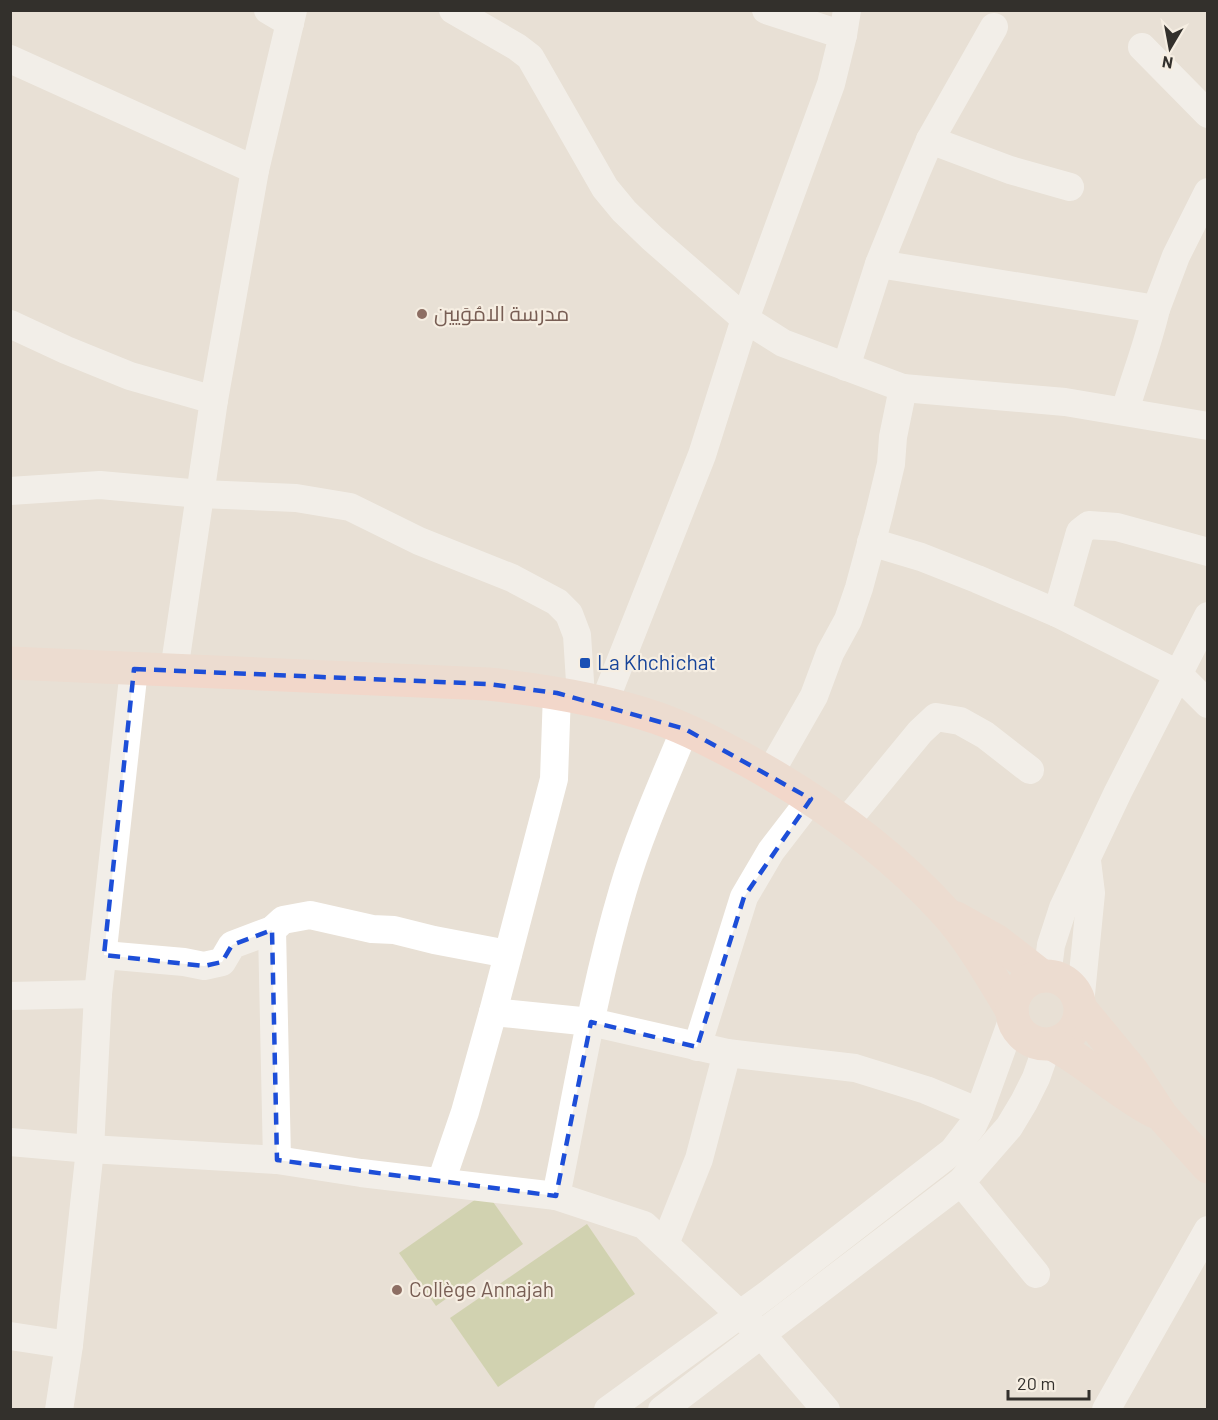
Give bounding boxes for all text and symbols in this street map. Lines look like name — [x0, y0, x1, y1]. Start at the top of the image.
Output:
north arrow — [1140, 18, 1200, 78]
text: N — [1160, 53, 1174, 74]
place label: مدرسة الامُوَيين — [434, 300, 569, 327]
marker: مدرسة الامُوَيين — [415, 307, 429, 321]
place label: La Khchichat — [597, 649, 716, 674]
marker: La Khchichat — [578, 656, 592, 670]
place label: Collège Annajah — [409, 1276, 554, 1301]
marker: Collège Annajah — [390, 1283, 404, 1297]
scale bar — [1008, 1363, 1089, 1401]
text: 20 m — [1017, 1372, 1055, 1394]

